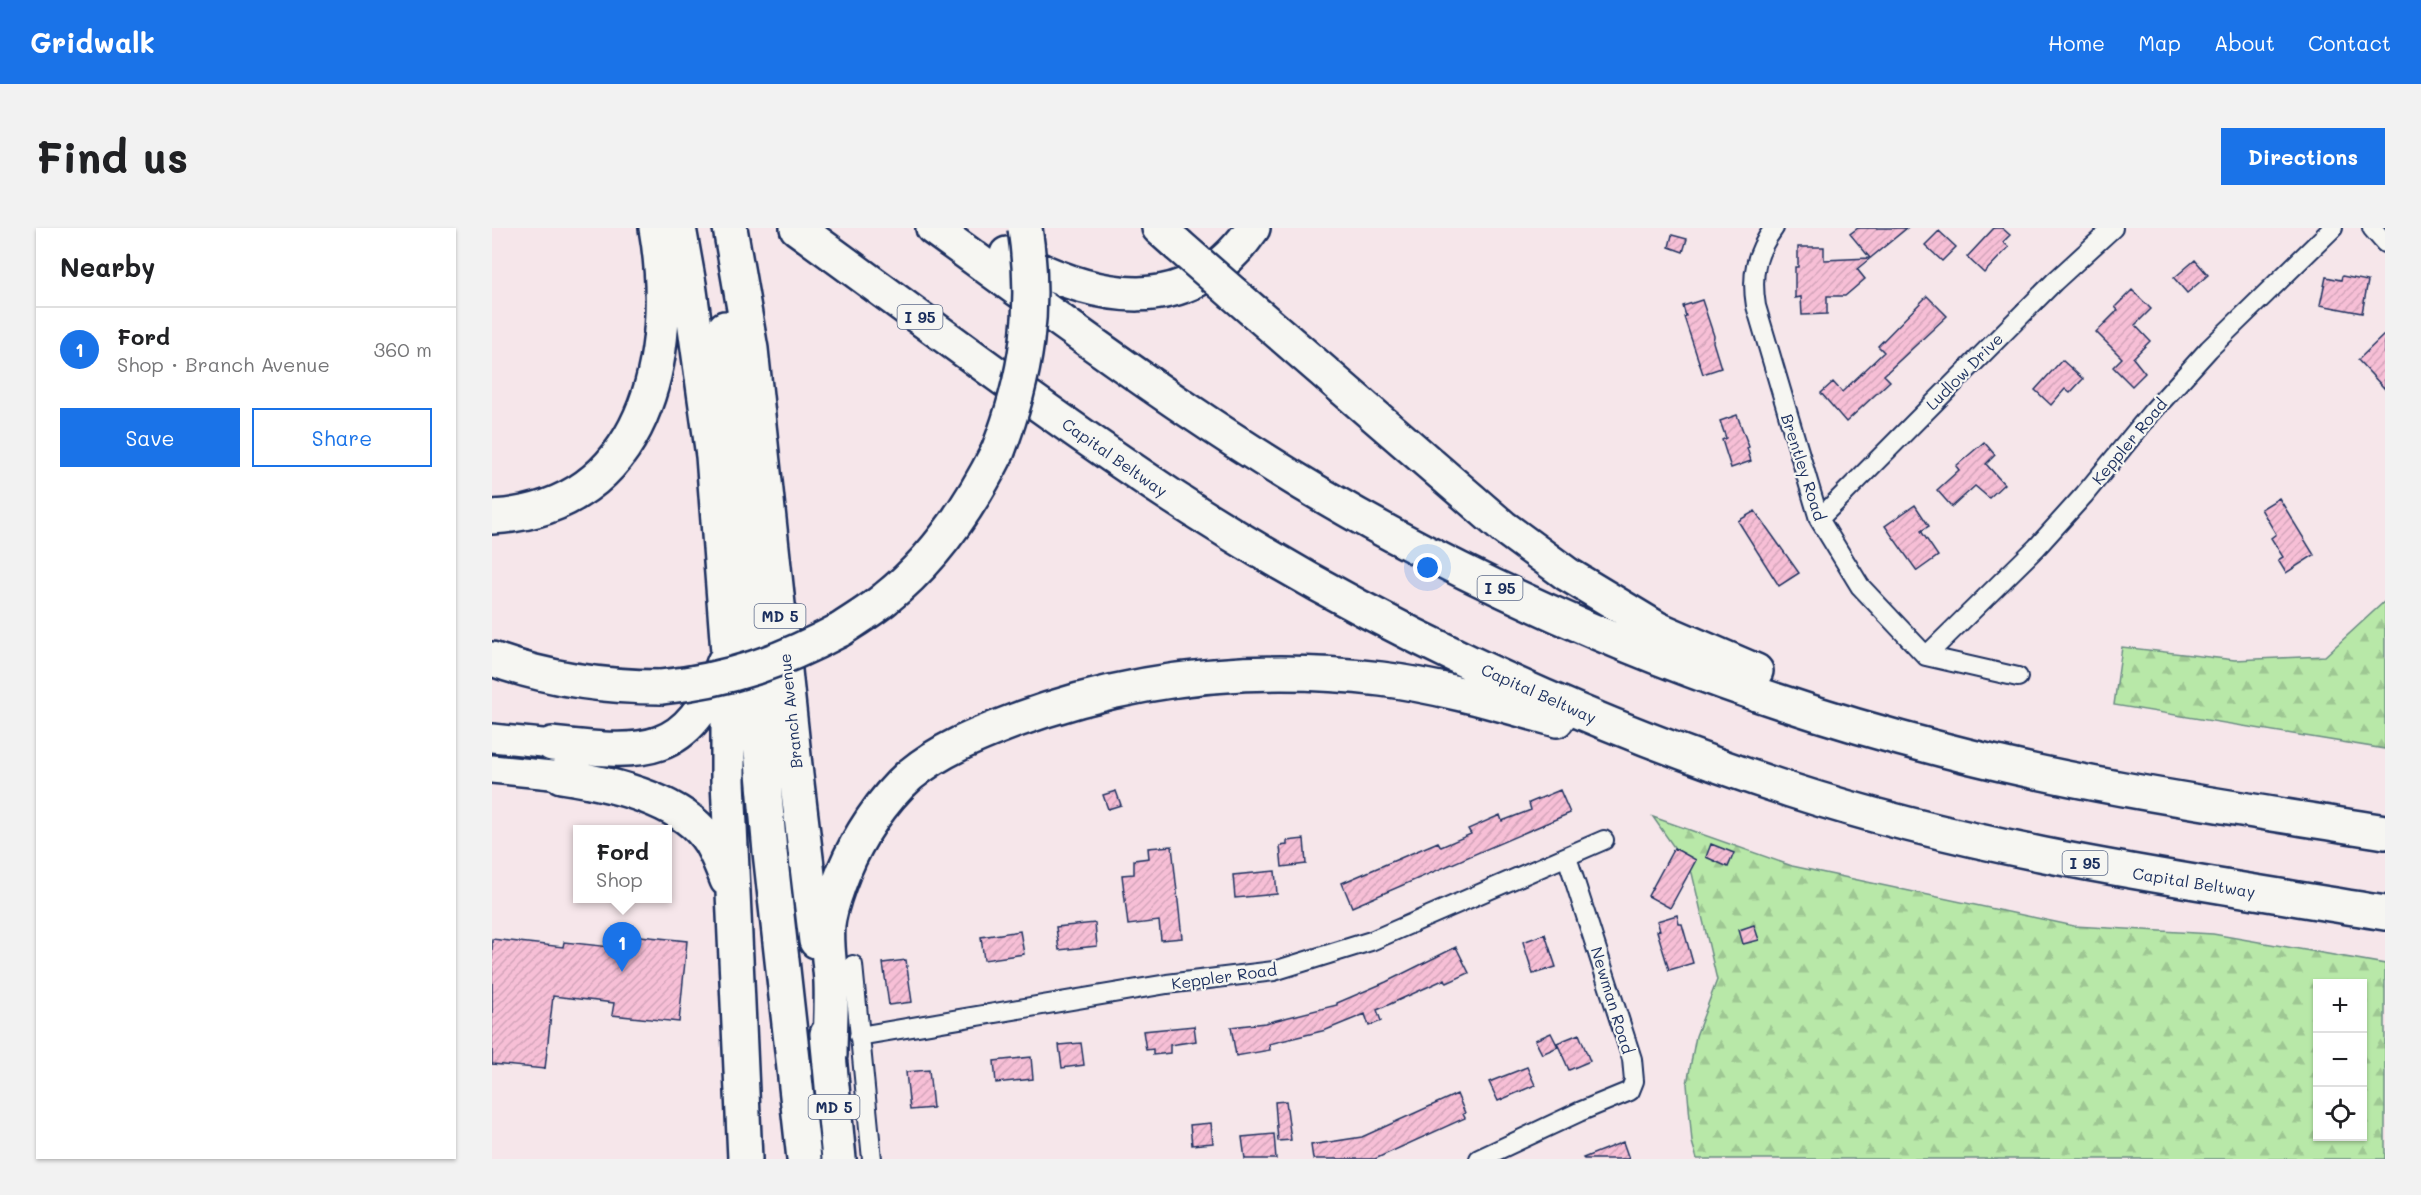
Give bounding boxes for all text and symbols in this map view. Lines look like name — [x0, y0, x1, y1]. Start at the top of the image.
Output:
text: Gridwalk — [30, 24, 155, 60]
text: Home — [2048, 29, 2105, 56]
text: Map — [2138, 29, 2181, 56]
text: About — [2214, 29, 2275, 56]
text: Contact — [2308, 29, 2391, 56]
button: Directions — [2221, 128, 2385, 185]
text: Find us — [36, 129, 188, 184]
text: Nearby — [60, 250, 155, 284]
road number: I 95 — [898, 305, 942, 329]
text: Ford — [117, 322, 170, 351]
street label: Ludlow Drive — [1921, 328, 2007, 414]
text: 1 — [75, 336, 84, 362]
text: 360 m — [374, 336, 432, 362]
text: Shop · Branch Avenue — [117, 351, 330, 377]
street label: Keppler Road — [2087, 394, 2171, 488]
button: Save — [60, 408, 240, 467]
button: Share — [252, 408, 432, 467]
street label: Brentley Road — [1777, 411, 1831, 523]
street label: Capital Beltway — [1058, 413, 1172, 501]
your location — [1413, 553, 1442, 582]
road number: I 95 — [1478, 576, 1522, 600]
road number: MD 5 — [754, 604, 806, 628]
street label: Branch Avenue — [774, 652, 806, 770]
street label: Capital Beltway — [1478, 658, 1600, 728]
popup — [573, 825, 672, 903]
text: Ford — [596, 837, 649, 866]
road number: I 95 — [2062, 851, 2108, 875]
street label: Capital Beltway — [2131, 862, 2257, 902]
text: Shop — [596, 866, 643, 892]
pin: 1 — [602, 922, 642, 972]
street label: Newman Road — [1587, 944, 1639, 1056]
street label: Keppler Road — [1170, 958, 1278, 994]
map controls — [2313, 979, 2367, 1141]
button: + — [2313, 979, 2367, 1033]
button: − — [2313, 1033, 2367, 1087]
button: locate — [2313, 1087, 2367, 1141]
road number: MD 5 — [808, 1095, 860, 1119]

